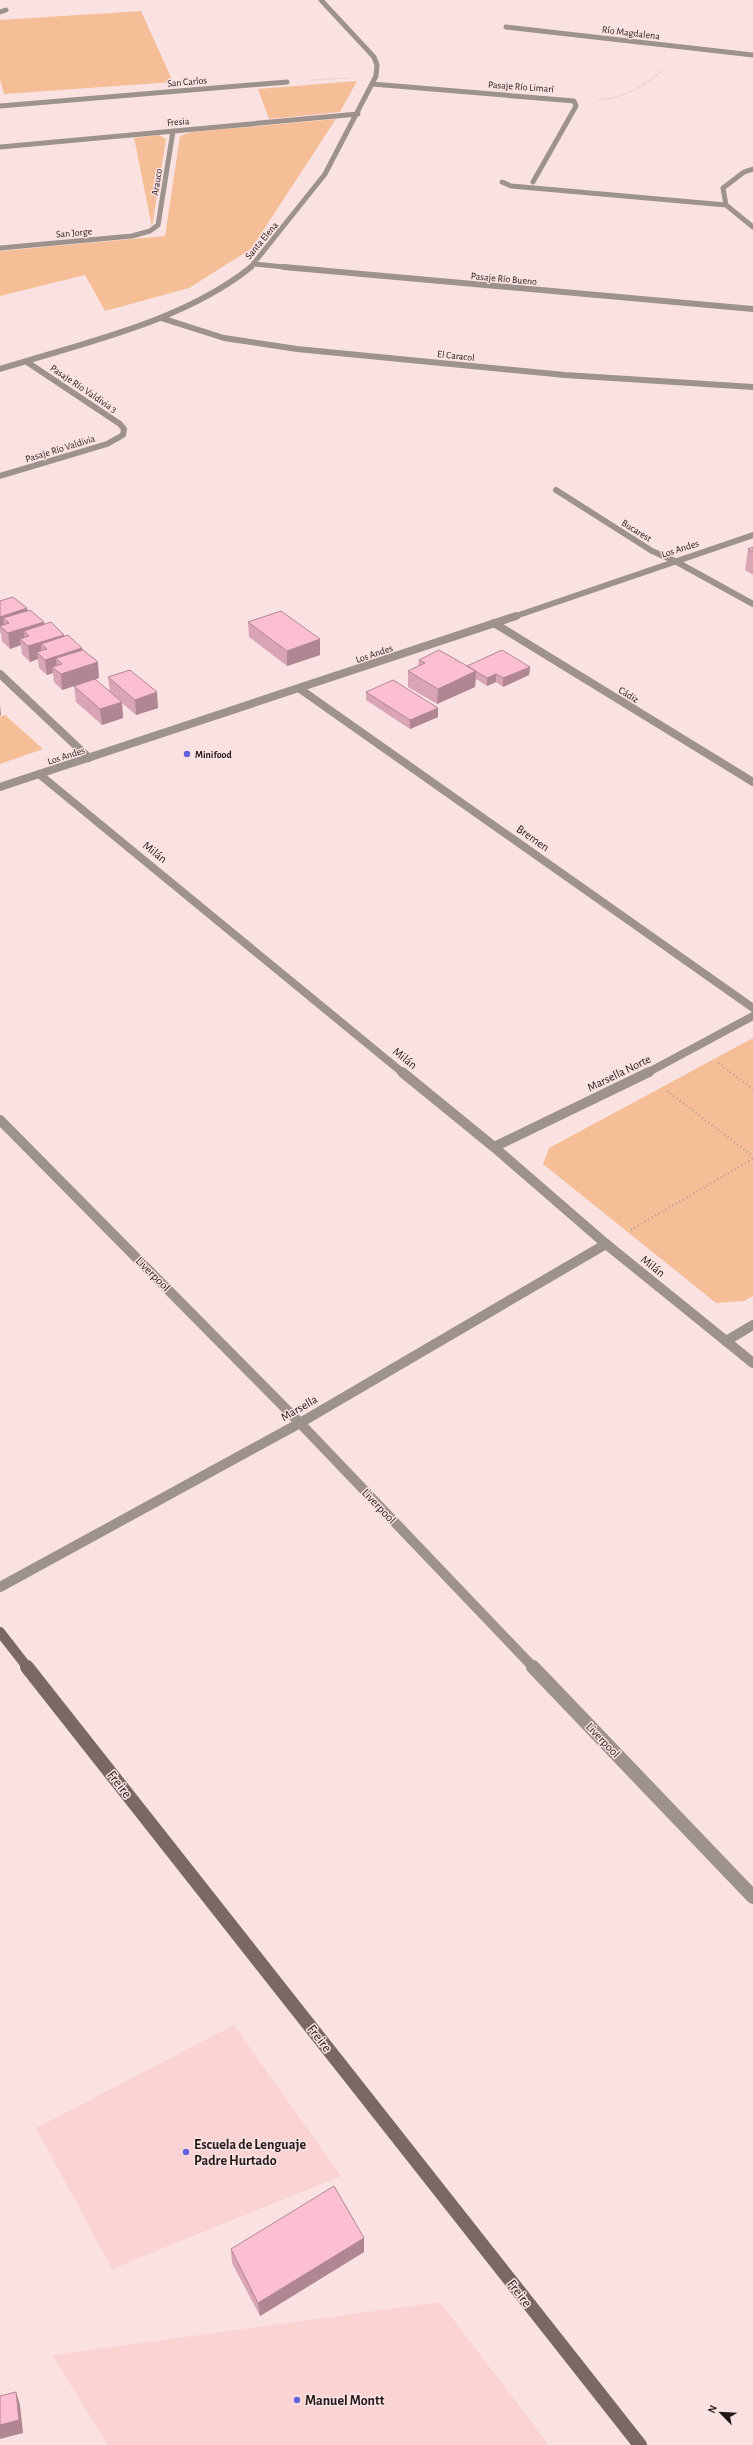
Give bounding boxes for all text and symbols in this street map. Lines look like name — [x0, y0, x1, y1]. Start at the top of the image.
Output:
street label: Río Magdalena — [601, 24, 661, 42]
street label: San Carlos — [167, 75, 208, 89]
street label: Pasaje Río Limarí — [488, 80, 555, 94]
street label: Fresia — [166, 116, 190, 128]
street label: Arauco — [150, 168, 164, 196]
street label: Santa Elena — [243, 220, 280, 261]
street label: San Jorge — [56, 226, 93, 240]
street label: Pasaje Río Bueno — [470, 271, 538, 287]
street label: El Caracol — [437, 349, 475, 363]
street label: Pasaje Río Valdivia 3 — [48, 363, 119, 415]
street label: Pasaje Río Valdivia — [24, 433, 97, 464]
street label: Bucarest — [620, 518, 654, 544]
street label: Los Andes — [660, 538, 700, 560]
street label: Los Andes — [354, 643, 394, 665]
street label: Cádiz — [617, 685, 640, 705]
street label: Los Andes — [46, 745, 86, 767]
marker: Minifood — [182, 749, 192, 759]
place label: Minifood — [195, 750, 233, 760]
street label: Bremen — [514, 822, 552, 854]
street label: Milán — [141, 839, 169, 865]
street label: Milán — [391, 1045, 419, 1071]
street label: Marsella Norte — [585, 1053, 653, 1093]
street label: Milán — [639, 1253, 667, 1279]
street label: Liverpool — [134, 1255, 172, 1293]
street label: Marsella — [279, 1393, 320, 1423]
street label: Liverpool — [360, 1486, 398, 1526]
street label: Liverpool — [584, 1720, 622, 1760]
street label: Freire — [104, 1768, 134, 1801]
street label: Freire — [304, 2022, 334, 2055]
place label: Escuela de Lenguaje Padre Hurtado — [194, 2138, 306, 2168]
marker: Escuela de Lenguaje Padre Hurtado — [181, 2147, 191, 2157]
street label: Freire — [504, 2277, 534, 2310]
north arrow — [701, 2393, 741, 2433]
place label: Manuel Montt — [305, 2394, 385, 2408]
marker: Manuel Montt — [292, 2395, 302, 2405]
text: N — [706, 2403, 719, 2415]

